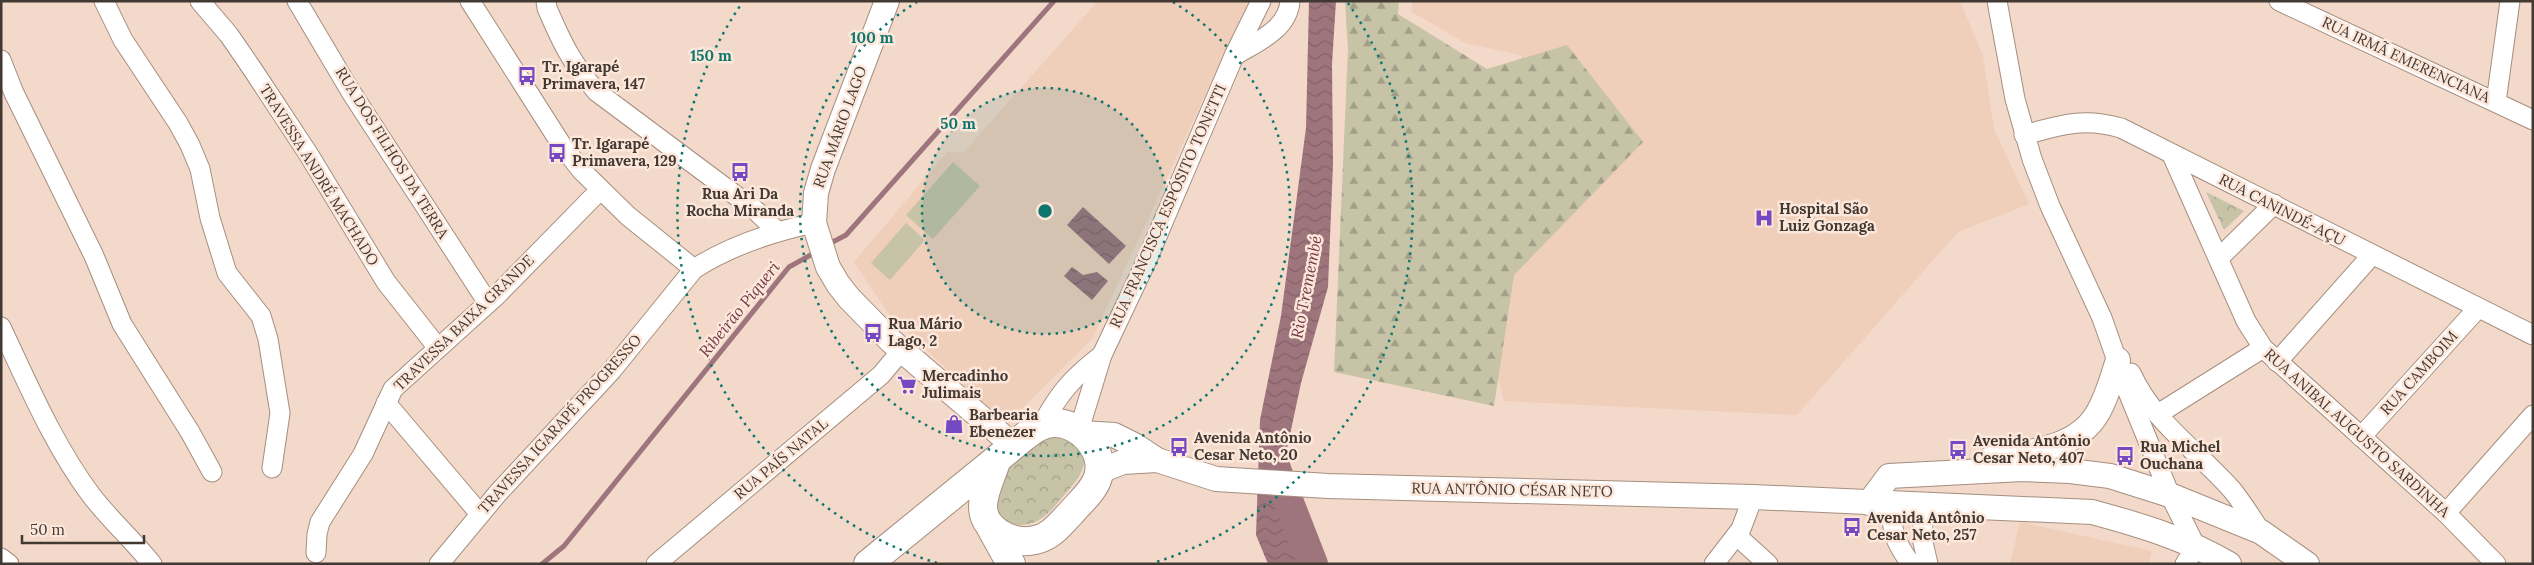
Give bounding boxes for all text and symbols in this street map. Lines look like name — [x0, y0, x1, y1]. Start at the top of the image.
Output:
street label: RUA IRMÃ EMERENCIANA — [2319, 12, 2494, 107]
text: 100 m — [851, 28, 894, 47]
text: 150 m — [690, 46, 732, 65]
place label: Tr. Igarapé Primavera, 147 — [542, 57, 645, 93]
street label: RUA DOS FILHOS DA TERRA — [332, 63, 454, 243]
street label: RUA MÁRIO LAGO — [809, 63, 870, 190]
bus stop icon: Tr. Igarapé Primavera, 147 — [516, 65, 538, 87]
street label: TRAVESSA ANDRÉ MACHADO — [256, 81, 383, 269]
street label: RUA FRANCISCA ESPÓSITO TONETTI — [1105, 81, 1230, 331]
text: 50 m — [940, 114, 976, 133]
place label: Tr. Igarapé Primavera, 129 — [572, 134, 677, 170]
bus stop icon: Tr. Igarapé Primavera, 129 — [546, 142, 568, 164]
bus stop icon: Rua Ari Da Rocha Miranda — [729, 161, 751, 183]
street label: RUA CANINDÉ-AÇU — [2216, 169, 2349, 250]
place label: Rua Ari Da Rocha Miranda — [686, 184, 794, 220]
place label: Hospital São Luiz Gonzaga — [1779, 199, 1875, 235]
centre of rings — [1036, 202, 1054, 220]
hospital icon: Hospital São Luiz Gonzaga — [1753, 207, 1775, 229]
water label: Rio Tremembé — [1286, 234, 1326, 340]
street label: TRAVESSA BAIXA GRANDE — [390, 251, 538, 395]
water label: Ribeirão Piqueri — [694, 257, 784, 361]
place label: Rua Mário Lago, 2 — [888, 314, 963, 350]
bus stop icon: Rua Mário Lago, 2 — [862, 322, 884, 344]
street label: RUA CAMBOIM — [2376, 326, 2462, 419]
street label: TRAVESSA IGARAPÉ PROGRESSO — [474, 330, 645, 517]
street label: RUA ANIBAL AUGUSTO SARDINHA — [2261, 344, 2454, 521]
place label: Mercadinho Julimais — [922, 366, 1009, 402]
supermarket icon: Mercadinho Julimais — [896, 374, 918, 396]
place label: Barbearia Ebenezer — [969, 405, 1038, 441]
shop icon: Barbearia Ebenezer — [943, 413, 965, 435]
street label: RUA PAÍS NATAL — [730, 414, 832, 503]
place label: Avenida Antônio Cesar Neto, 20 — [1194, 428, 1312, 464]
place label: Avenida Antônio Cesar Neto, 407 — [1973, 431, 2091, 467]
bus stop icon: Avenida Antônio Cesar Neto, 20 — [1168, 436, 1190, 458]
place label: Rua Michel Ouchana — [2140, 437, 2221, 473]
bus stop icon: Avenida Antônio Cesar Neto, 407 — [1947, 439, 1969, 461]
bus stop icon: Rua Michel Ouchana — [2114, 445, 2136, 467]
street label: RUA ANTÔNIO CÉSAR NETO — [1411, 478, 1613, 501]
place label: Avenida Antônio Cesar Neto, 257 — [1867, 508, 1985, 544]
scale bar — [22, 512, 145, 544]
bus stop icon: Avenida Antônio Cesar Neto, 257 — [1841, 516, 1863, 538]
text: 50 m — [30, 520, 65, 539]

